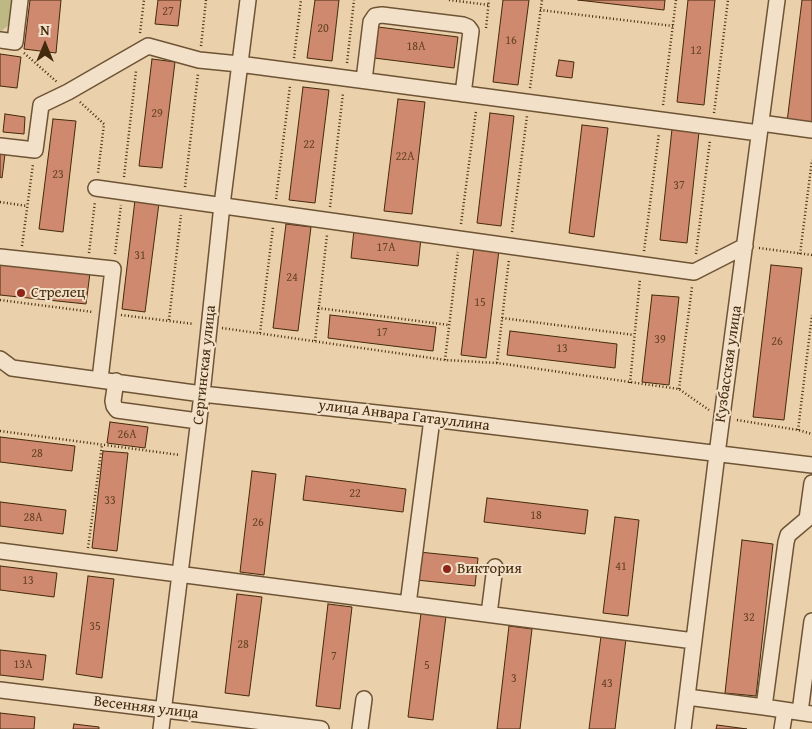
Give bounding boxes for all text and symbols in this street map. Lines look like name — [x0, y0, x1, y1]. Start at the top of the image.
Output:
house number: 27 — [162, 5, 174, 19]
north arrow — [20, 20, 70, 70]
text: N — [40, 20, 50, 40]
house number: 20 — [317, 22, 329, 36]
house number: 16 — [505, 34, 517, 48]
house number: 18А — [407, 40, 425, 54]
house number: 12 — [690, 44, 702, 58]
house number: 29 — [151, 107, 163, 121]
house number: 22 — [303, 138, 315, 152]
house number: 22А — [396, 150, 414, 164]
house number: 23 — [52, 168, 64, 182]
house number: 37 — [673, 179, 685, 193]
house number: 17А — [377, 241, 395, 255]
house number: 31 — [134, 249, 146, 263]
house number: 24 — [286, 271, 298, 285]
place label: Стрелец — [31, 284, 85, 302]
marker: Стрелец — [15, 287, 27, 299]
house number: 15 — [474, 296, 486, 310]
street label: Сергинская улица — [190, 304, 220, 426]
street label: Кузбасская улица — [712, 304, 746, 424]
house number: 17 — [376, 326, 388, 340]
house number: 39 — [654, 333, 666, 347]
house number: 26 — [771, 335, 783, 349]
house number: 13 — [556, 342, 568, 356]
street label: улица Анвара Гатауллина — [317, 397, 491, 435]
house number: 26А — [118, 428, 136, 442]
house number: 28 — [31, 447, 43, 461]
house number: 22 — [349, 487, 361, 501]
house number: 33 — [104, 494, 116, 508]
house number: 18 — [530, 509, 542, 523]
house number: 28А — [24, 511, 42, 525]
house number: 26 — [252, 516, 264, 530]
place label: Виктория — [457, 560, 522, 578]
house number: 41 — [615, 560, 627, 574]
marker: Виктория — [441, 563, 453, 575]
house number: 13 — [22, 574, 34, 588]
house number: 32 — [743, 611, 755, 625]
house number: 35 — [89, 620, 101, 634]
house number: 28 — [237, 638, 249, 652]
house number: 7 — [331, 650, 337, 664]
house number: 13А — [14, 658, 32, 672]
house number: 5 — [424, 659, 430, 673]
house number: 3 — [511, 672, 517, 686]
house number: 43 — [601, 677, 613, 691]
street label: Весенняя улица — [92, 693, 200, 723]

